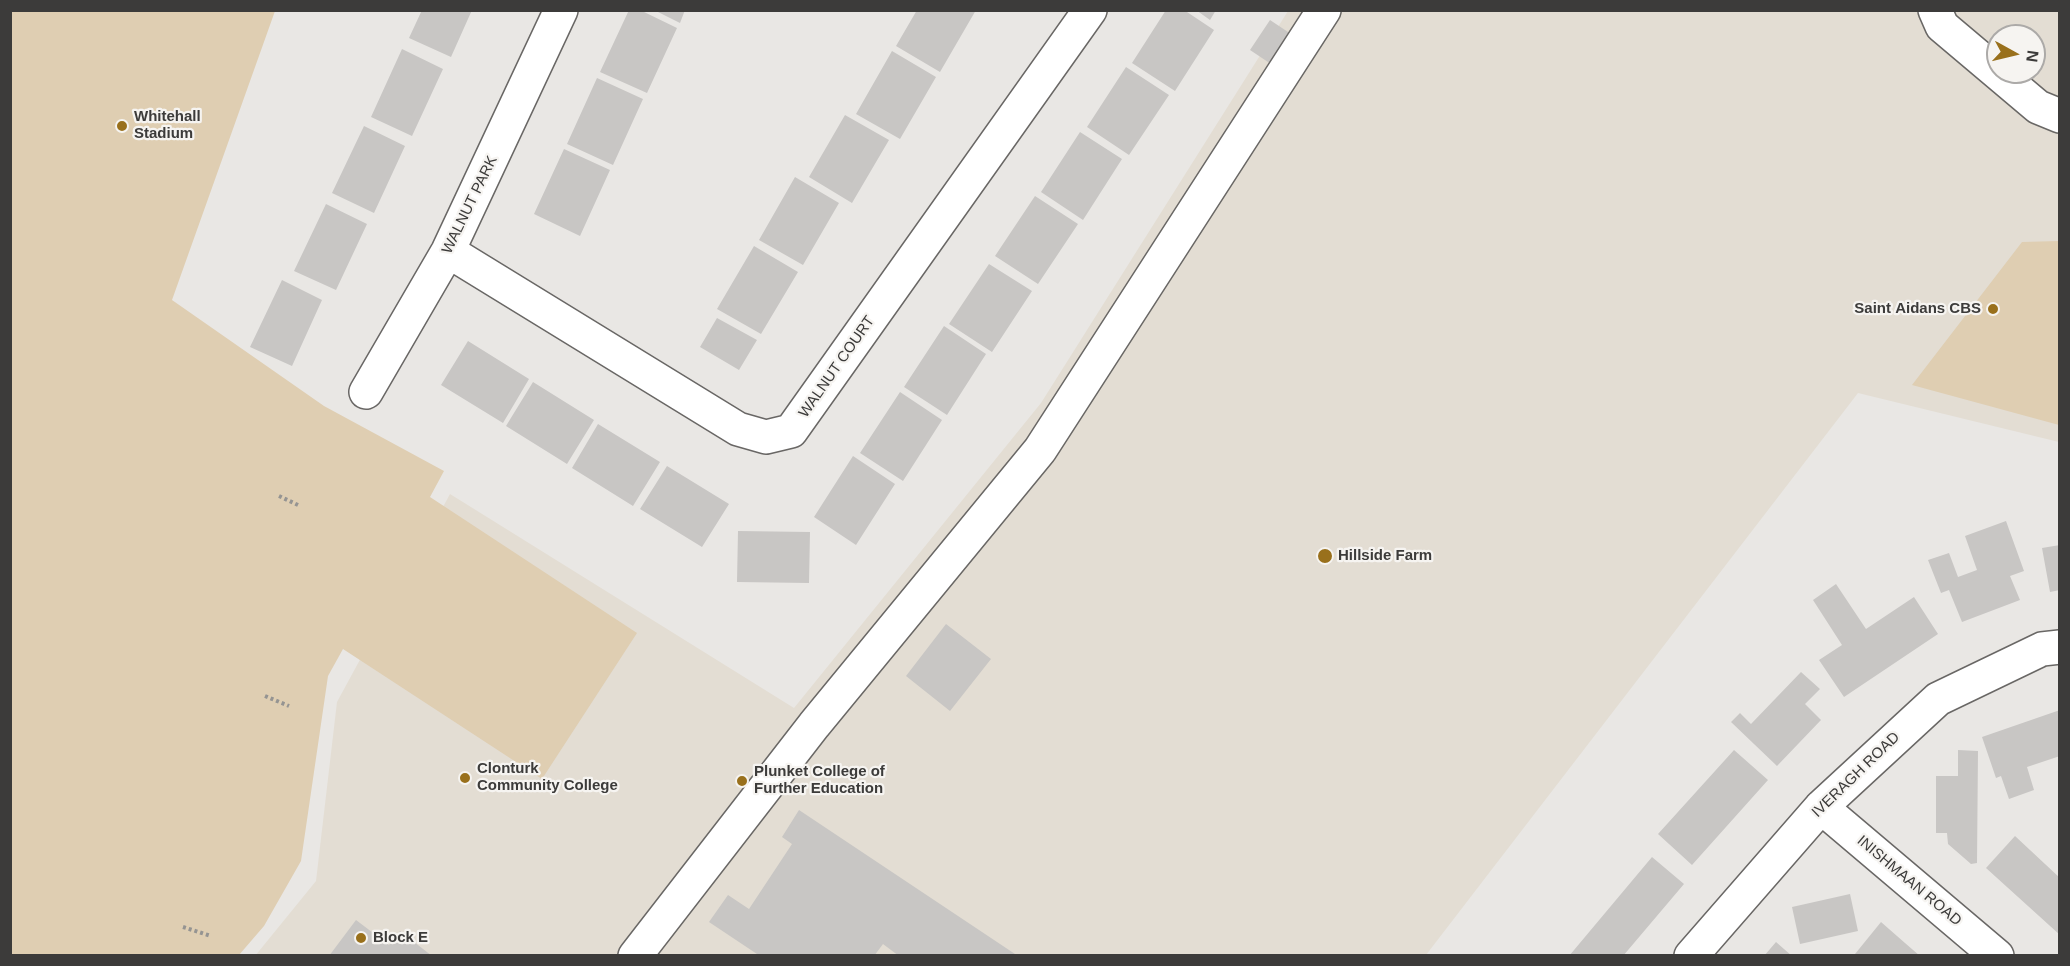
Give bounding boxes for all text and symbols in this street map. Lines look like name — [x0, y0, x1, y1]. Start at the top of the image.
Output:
north arrow — [1986, 24, 2046, 84]
text: N — [2023, 49, 2042, 63]
place label: Whitehall Stadium — [134, 108, 201, 143]
marker: Whitehall Stadium — [115, 119, 129, 133]
street label: WALNUT PARK — [439, 153, 501, 257]
place label: Saint Aidans CBS — [1854, 300, 1981, 318]
marker: Saint Aidans CBS — [1986, 302, 2000, 316]
street label: WALNUT COURT — [795, 313, 879, 421]
marker: Hillside Farm — [1316, 547, 1334, 565]
place label: Hillside Farm — [1338, 547, 1432, 565]
street label: IVERAGH ROAD — [1808, 729, 1904, 821]
place label: Clonturk Community College — [477, 760, 618, 795]
place label: Plunket College of Further Education — [754, 763, 885, 798]
marker: Clonturk Community College — [458, 771, 472, 785]
marker: Plunket College of Further Education — [735, 774, 749, 788]
street label: INISHMAAN ROAD — [1853, 832, 1965, 930]
place label: Block E — [373, 929, 428, 947]
marker: Block E — [354, 931, 368, 945]

